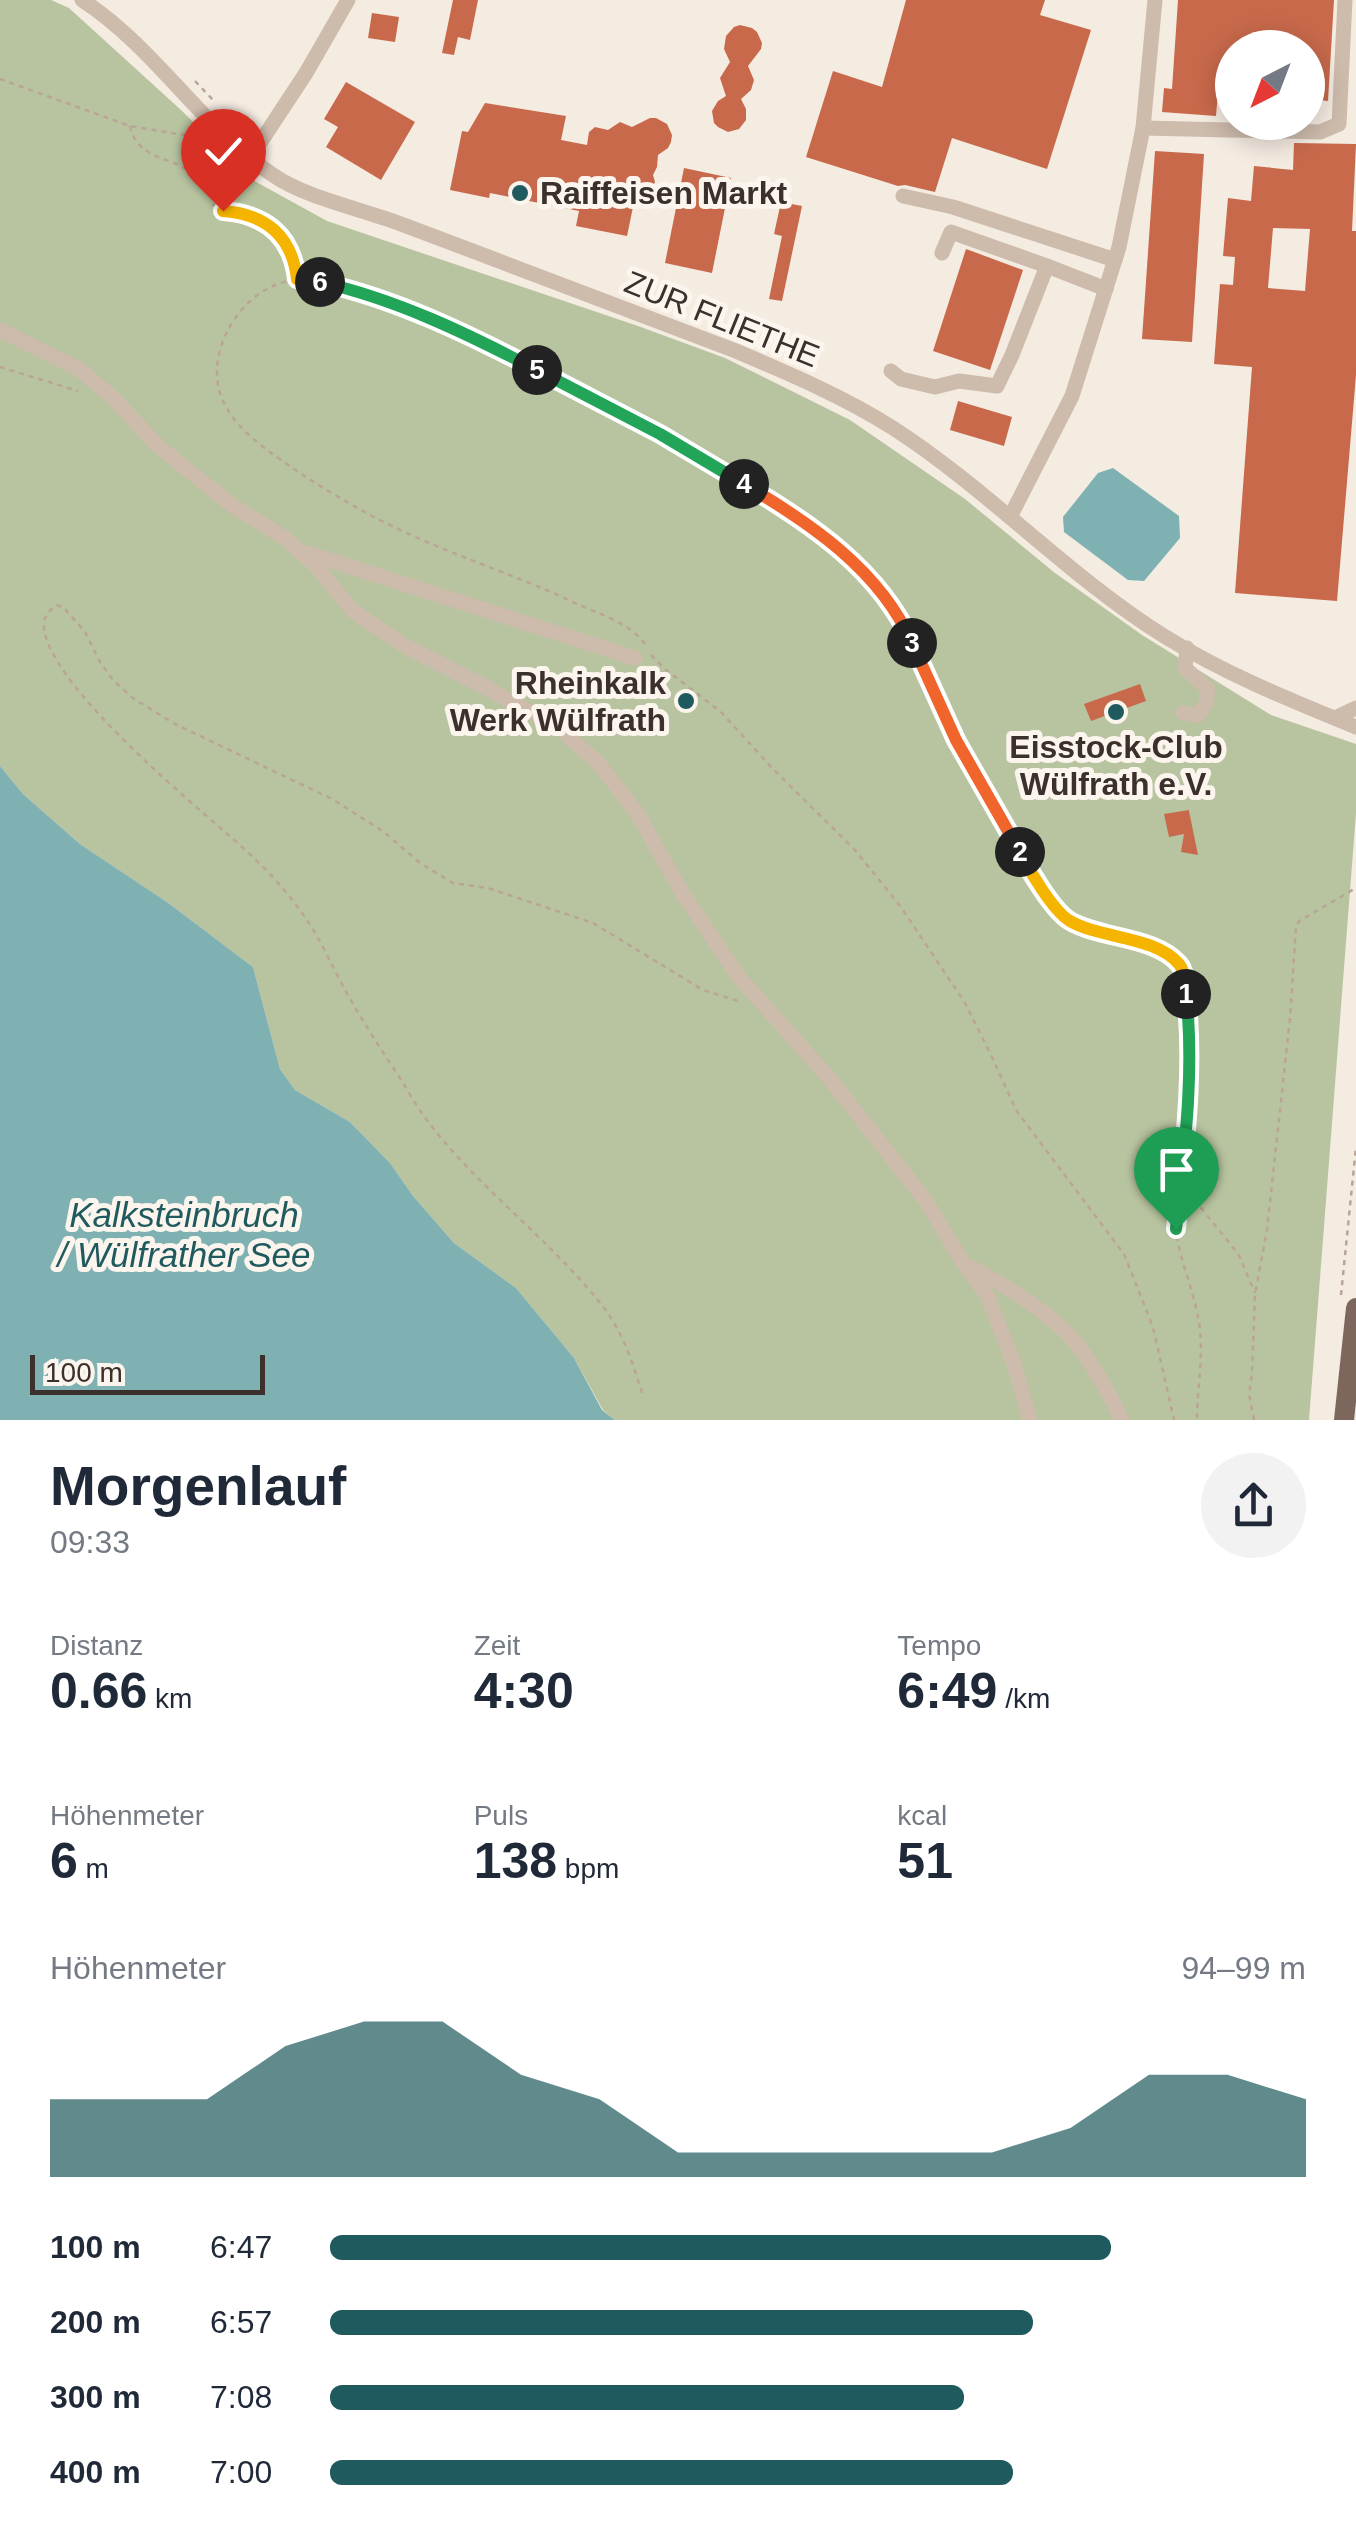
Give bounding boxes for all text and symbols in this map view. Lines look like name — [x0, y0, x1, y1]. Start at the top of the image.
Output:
north arrow — [1215, 30, 1325, 140]
map controls — [1215, 30, 1325, 140]
pin — [181, 109, 266, 212]
icon: check — [196, 124, 251, 179]
place label: Raiffeisen Markt — [540, 175, 788, 211]
marker: Raiffeisen Markt — [509, 182, 531, 204]
pin: 6 — [295, 257, 345, 307]
street label: ZUR FLIETHE — [620, 264, 824, 374]
text: 6 — [312, 266, 328, 297]
pin: 5 — [512, 345, 562, 395]
text: 5 — [529, 354, 545, 385]
pin: 4 — [719, 459, 769, 509]
text: 4 — [736, 468, 752, 499]
pin: 3 — [887, 618, 937, 668]
text: 3 — [904, 627, 920, 658]
place label: Rheinkalk Werk Wülfrath — [450, 665, 666, 738]
marker: Rheinkalk Werk Wülfrath — [675, 690, 697, 712]
marker: Eisstock-Club Wülfrath e.V. — [1105, 701, 1127, 723]
place label: Eisstock-Club Wülfrath e.V. — [1009, 729, 1223, 802]
pin: 2 — [995, 827, 1045, 877]
text: 2 — [1012, 836, 1028, 867]
pin: 1 — [1161, 969, 1211, 1019]
text: 1 — [1178, 978, 1194, 1009]
pin — [1134, 1127, 1219, 1230]
icon: arrive — [1149, 1142, 1204, 1197]
water label: Kalksteinbruch / Wülfrather See — [56, 1195, 310, 1274]
scale bar — [30, 1350, 265, 1394]
text: 100 m — [45, 1357, 123, 1388]
button: share — [1201, 1453, 1306, 1558]
text: Morgenlauf — [50, 1455, 346, 1517]
text: 09:33 — [50, 1524, 130, 1560]
text: Distanz — [50, 1630, 143, 1661]
text: Zeit — [474, 1630, 520, 1661]
text: Tempo — [897, 1630, 981, 1661]
text: 0.66 — [50, 1663, 147, 1719]
text: 4:30 — [474, 1663, 574, 1719]
text: 6:49 — [897, 1663, 997, 1719]
text: km — [147, 1683, 192, 1714]
text: /km — [997, 1683, 1050, 1714]
text: Höhenmeter — [50, 1800, 204, 1831]
text: Puls — [474, 1800, 528, 1831]
text: kcal — [897, 1800, 947, 1831]
text: 6 — [50, 1833, 78, 1889]
text: 138 — [474, 1833, 557, 1889]
text: 51 — [897, 1833, 953, 1889]
text: m — [78, 1853, 109, 1884]
text: bpm — [557, 1853, 619, 1884]
text: Höhenmeter — [50, 1950, 226, 1986]
text: 94–99 m — [1181, 1950, 1306, 1986]
text: 100 m — [50, 2229, 141, 2265]
text: 6:47 — [210, 2229, 272, 2265]
text: 200 m — [50, 2304, 141, 2340]
text: 6:57 — [210, 2304, 272, 2340]
text: 300 m — [50, 2379, 141, 2415]
text: 7:08 — [210, 2379, 272, 2415]
text: 400 m — [50, 2454, 141, 2490]
text: 7:00 — [210, 2454, 272, 2490]

